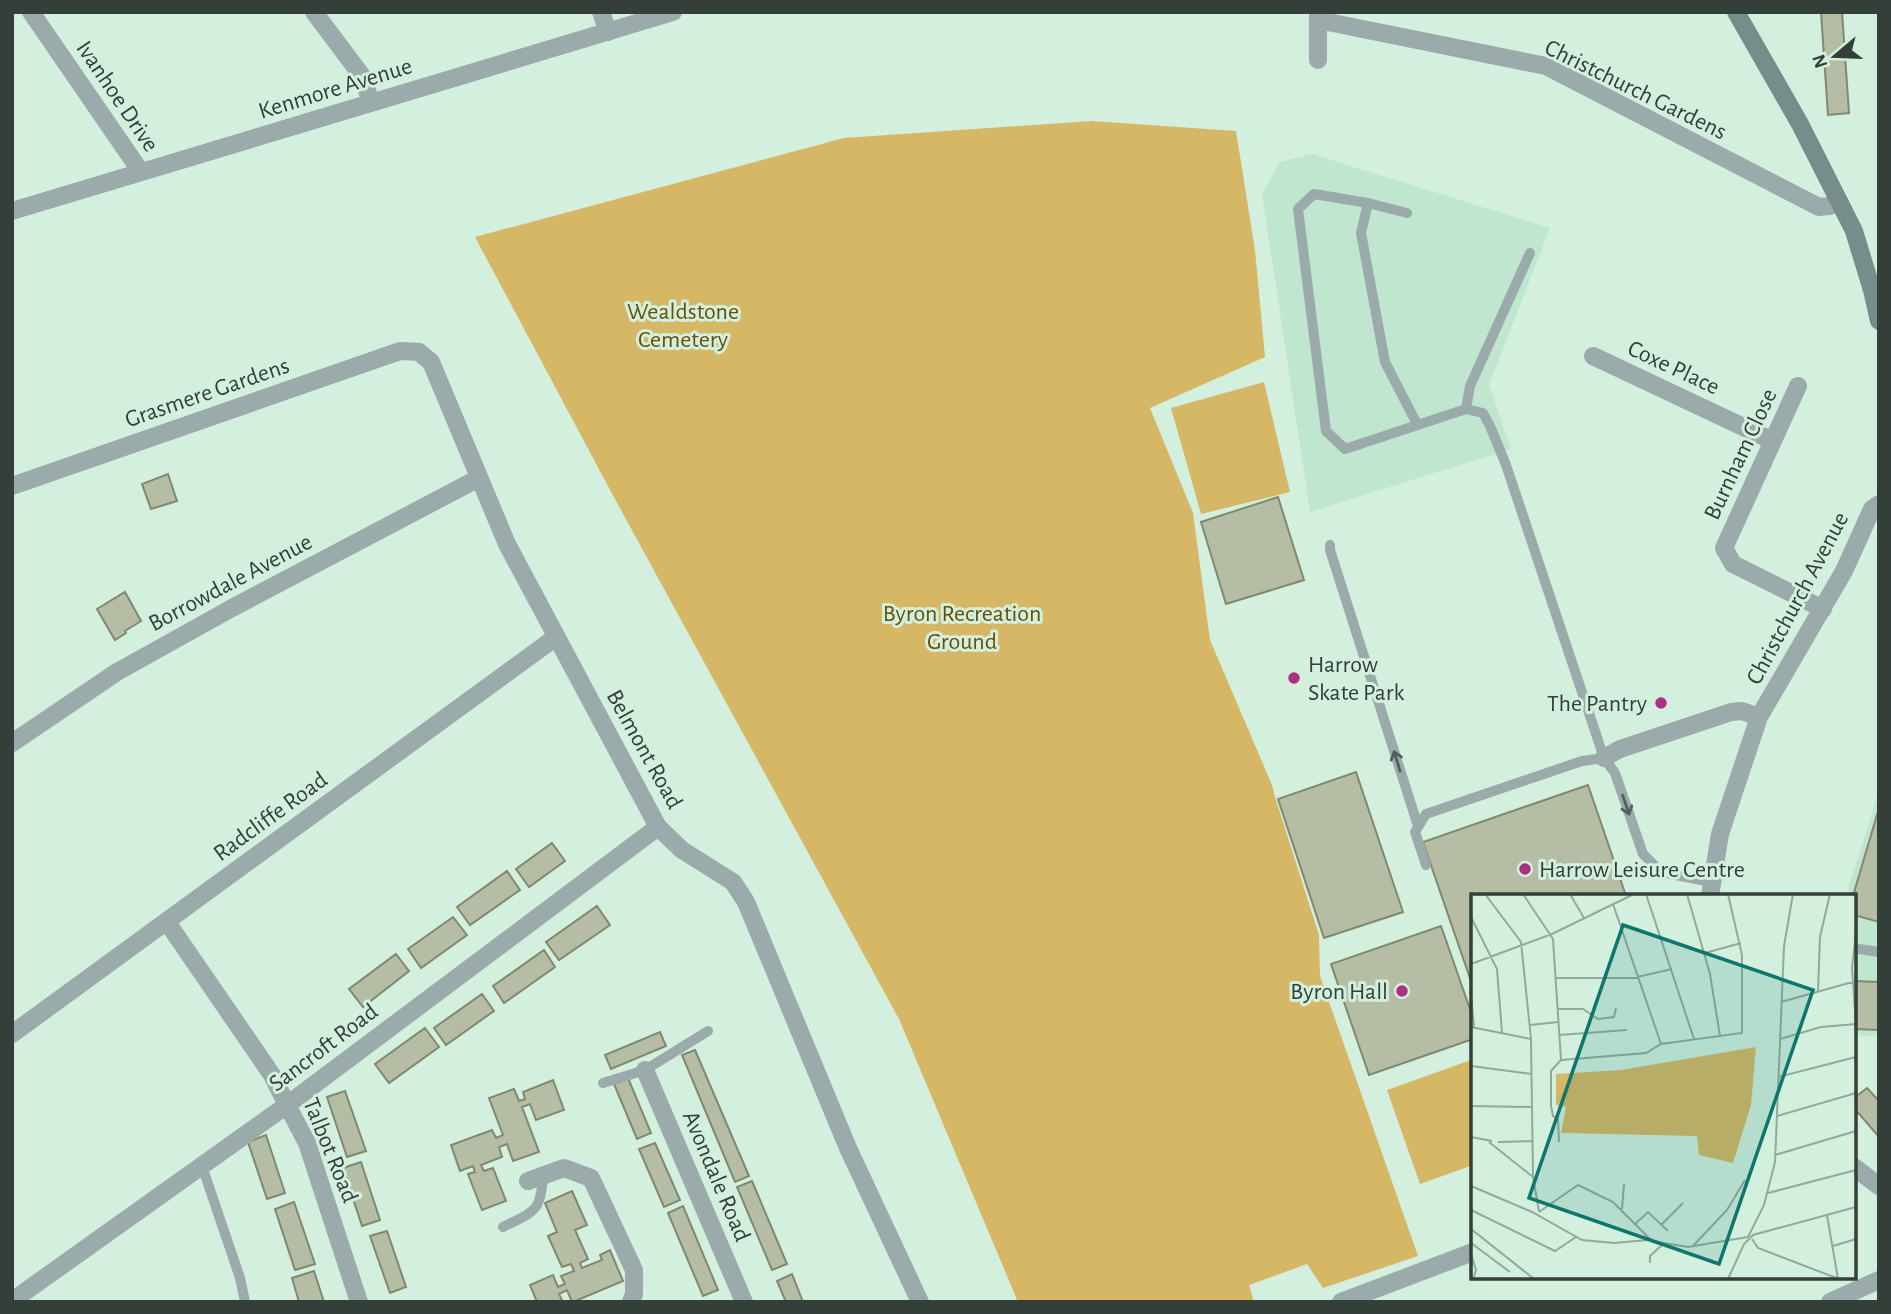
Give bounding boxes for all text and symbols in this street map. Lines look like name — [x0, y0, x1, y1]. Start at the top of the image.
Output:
north arrow — [1800, 21, 1870, 91]
street label: Christchurch Gardens — [1541, 35, 1730, 144]
street label: Ivanhoe Drive — [71, 37, 163, 156]
text: N — [1809, 52, 1831, 70]
street label: Kenmore Avenue — [256, 54, 415, 124]
park label: Wealdstone Cemetery — [627, 300, 739, 352]
street label: Coxe Place — [1624, 336, 1723, 400]
street label: Grasmere Gardens — [122, 354, 293, 432]
street label: Burnham Close — [1700, 385, 1782, 524]
street label: Christchurch Avenue — [1742, 508, 1853, 689]
street label: Borrowdale Avenue — [145, 530, 316, 636]
park label: Byron Recreation Ground — [883, 602, 1041, 654]
place label: Harrow Skate Park — [1308, 653, 1404, 705]
marker: Harrow Skate Park — [1286, 670, 1302, 686]
street label: Belmont Road — [602, 686, 687, 813]
place label: The Pantry — [1547, 692, 1647, 716]
marker: The Pantry — [1653, 695, 1669, 711]
one-way arrow — [1390, 750, 1403, 772]
street label: Radcliffe Road — [209, 768, 332, 866]
one-way arrow — [1621, 793, 1633, 815]
place label: Harrow Leisure Centre — [1539, 858, 1745, 882]
marker: Harrow Leisure Centre — [1517, 861, 1533, 877]
inset map — [1471, 894, 1856, 1279]
place label: Byron Hall — [1290, 980, 1388, 1004]
marker: Byron Hall — [1394, 983, 1410, 999]
street label: Sancroft Road — [265, 999, 382, 1096]
street label: Talbot Road — [298, 1095, 362, 1206]
street label: Avondale Road — [678, 1108, 754, 1245]

